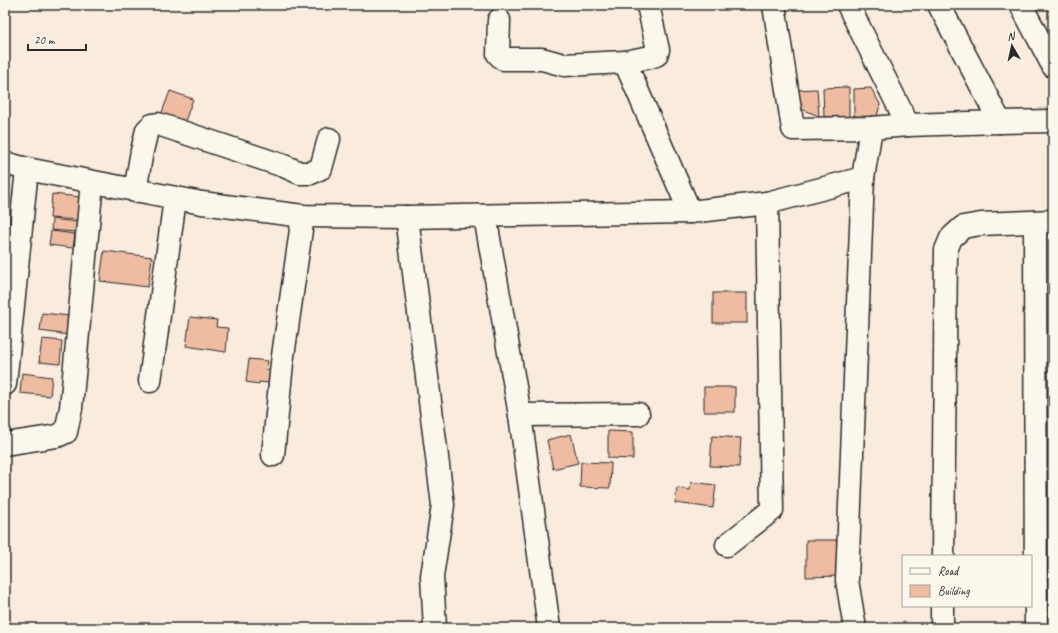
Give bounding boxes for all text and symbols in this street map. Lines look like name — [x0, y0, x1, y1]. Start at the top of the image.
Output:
scale bar — [28, 26, 86, 52]
north arrow — [992, 26, 1032, 66]
text: N — [1006, 28, 1017, 44]
text: 20 m — [34, 32, 56, 48]
legend — [902, 555, 1032, 607]
text: Road — [938, 563, 960, 579]
text: Building — [938, 583, 970, 599]

